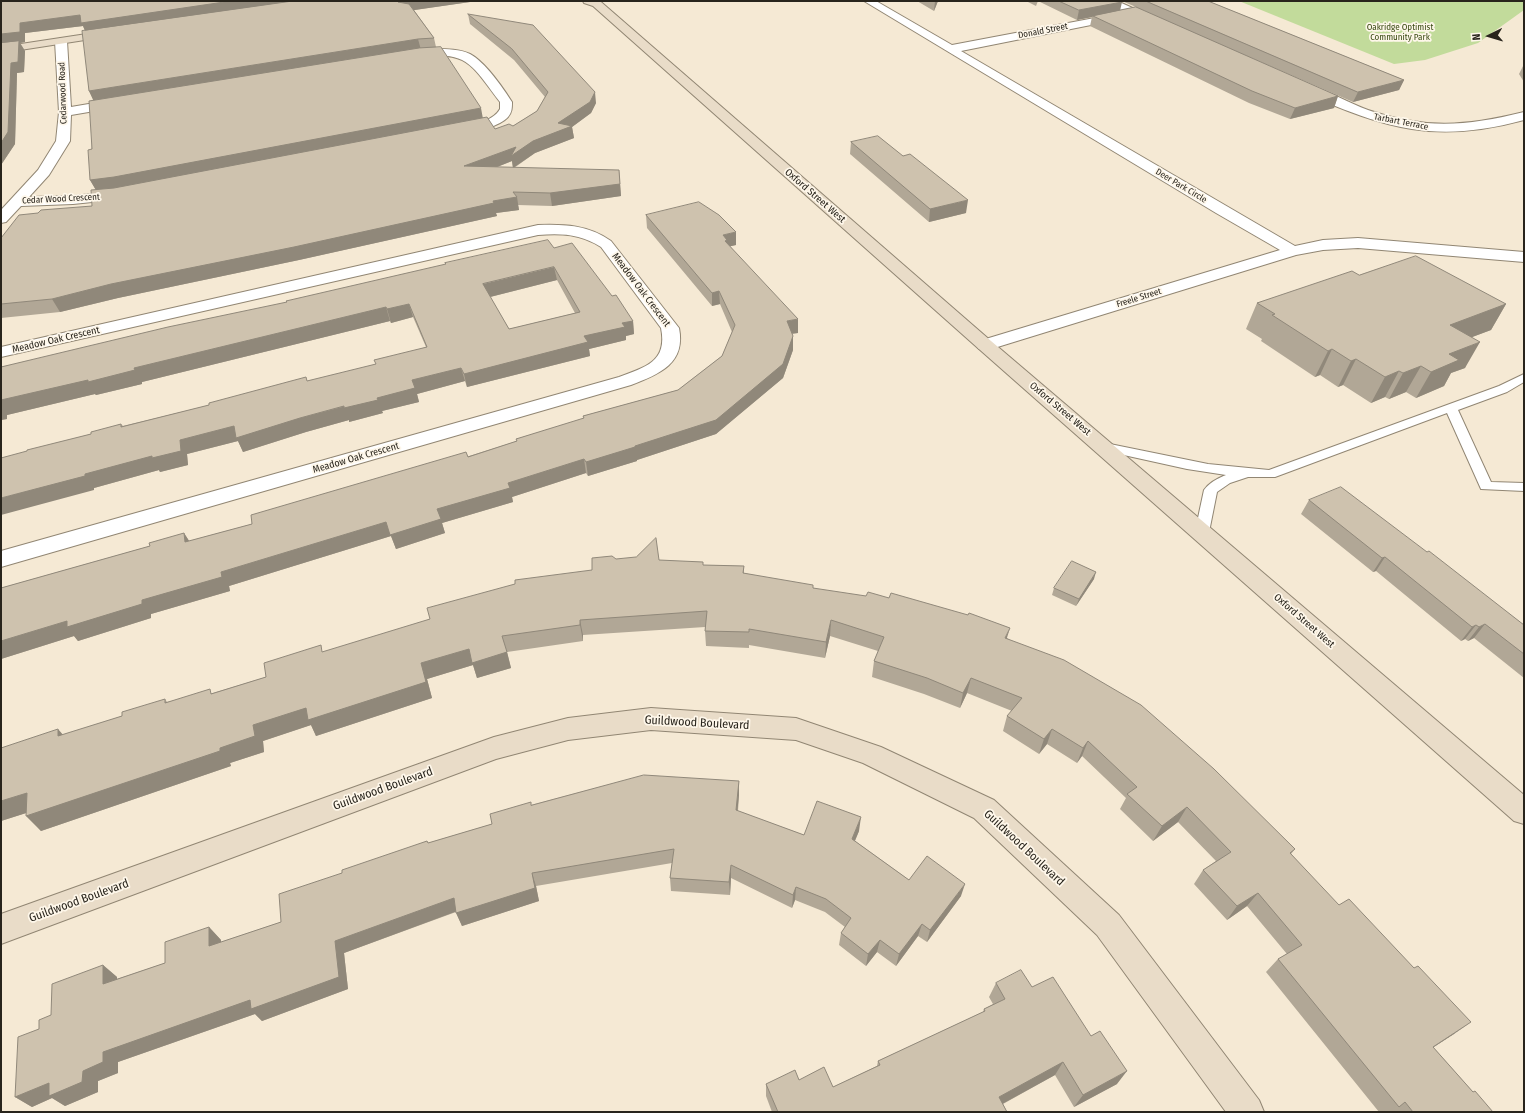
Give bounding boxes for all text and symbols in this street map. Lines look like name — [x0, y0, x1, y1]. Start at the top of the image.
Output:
north arrow — [1469, 16, 1509, 56]
street label: Donald Street — [1017, 21, 1069, 41]
park label: Oakridge Optimist Community Park — [1367, 22, 1433, 43]
text: N — [1470, 33, 1483, 41]
street label: Cedarwood Road — [57, 62, 69, 124]
street label: Tarbart Terrace — [1373, 111, 1429, 133]
street label: Oxford Street West — [782, 166, 848, 226]
street label: Deer Park Circle — [1153, 166, 1209, 206]
street label: Cedar Wood Crescent — [22, 192, 100, 206]
street label: Meadow Oak Crescent — [609, 251, 673, 329]
street label: Freele Street — [1115, 286, 1163, 310]
street label: Meadow Oak Crescent — [11, 324, 101, 356]
street label: Oxford Street West — [1027, 380, 1093, 438]
street label: Meadow Oak Crescent — [311, 440, 401, 476]
street label: Oxford Street West — [1271, 591, 1337, 651]
street label: Guildwood Boulevard — [644, 713, 750, 733]
street label: Guildwood Boulevard — [331, 764, 435, 814]
street label: Guildwood Boulevard — [981, 807, 1067, 889]
street label: Guildwood Boulevard — [27, 876, 131, 926]

